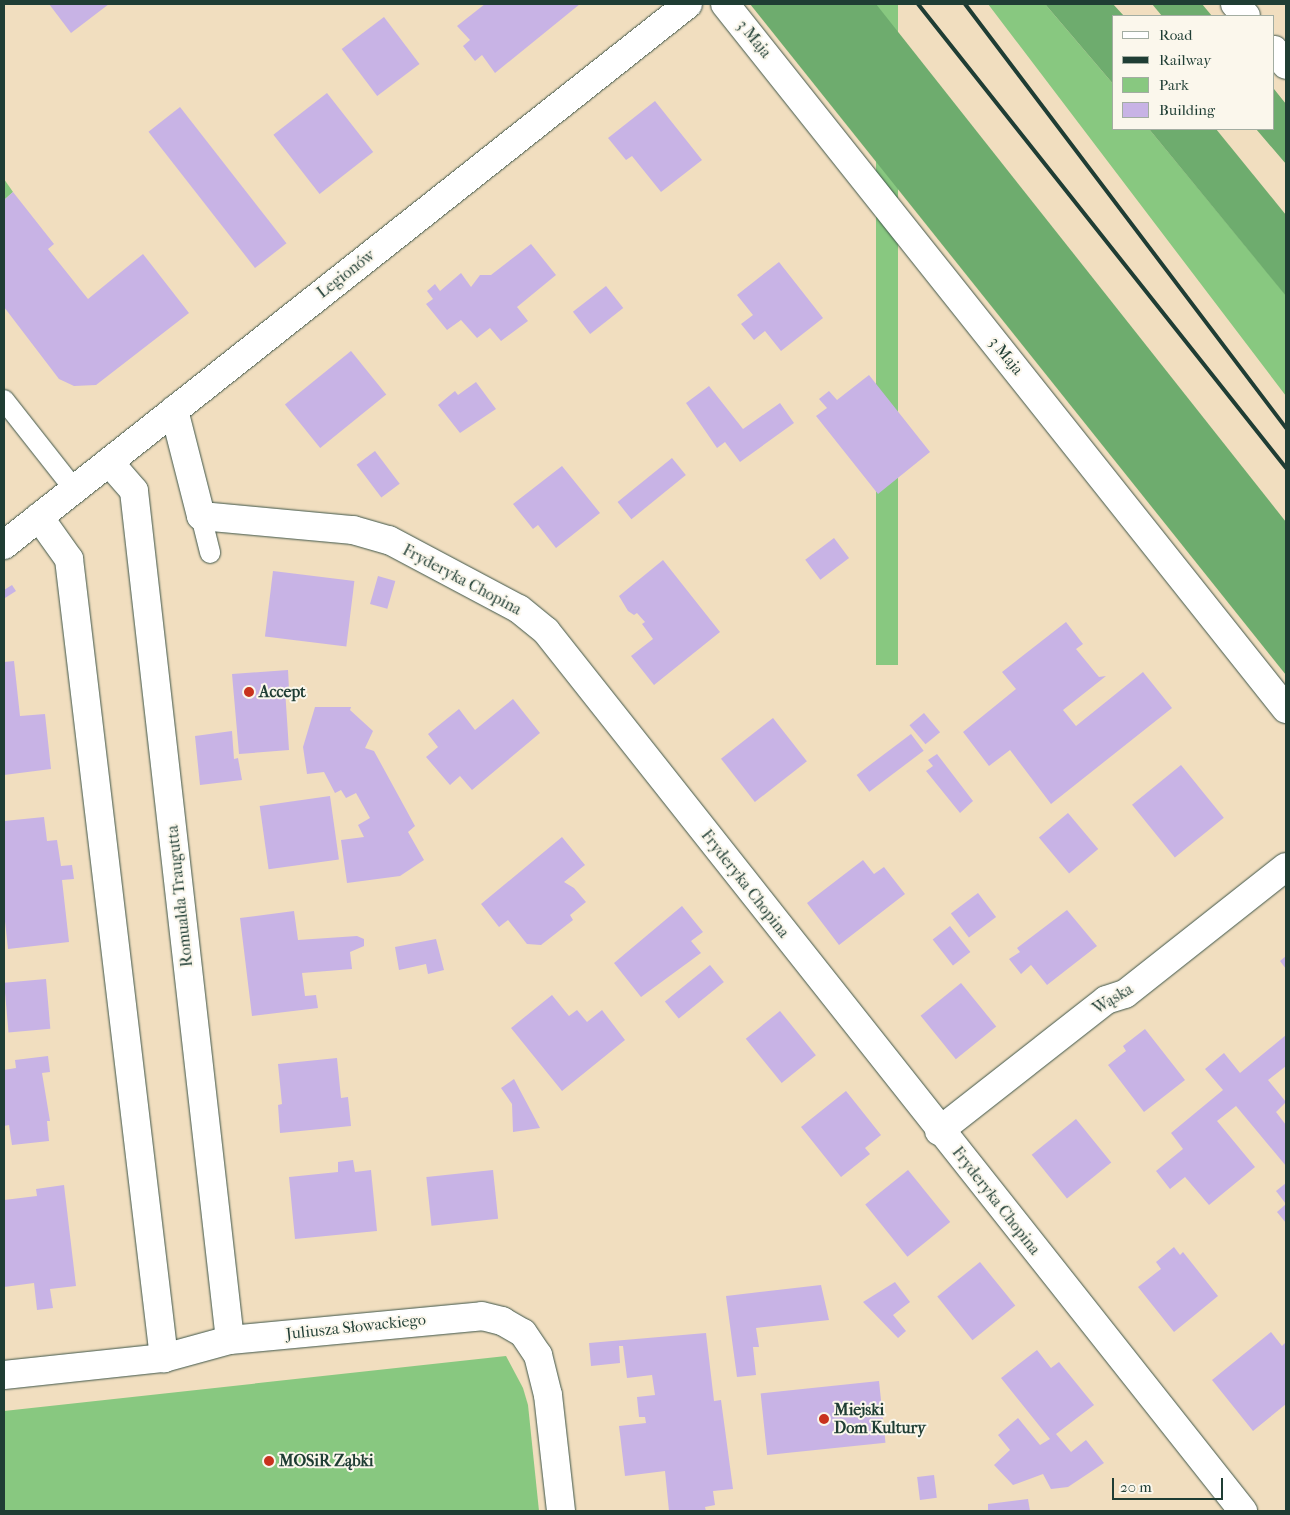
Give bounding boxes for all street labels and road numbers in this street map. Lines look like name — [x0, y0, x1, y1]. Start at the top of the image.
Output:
street label: 3 Maja — [733, 16, 775, 62]
street label: Legionów — [313, 246, 379, 302]
street label: 3 Maja — [985, 333, 1027, 379]
street label: Fryderyka Chopina — [399, 541, 525, 619]
street label: Romualda Traugutta — [163, 824, 197, 968]
street label: Fryderyka Chopina — [697, 826, 793, 942]
street label: Wąska — [1089, 980, 1137, 1018]
street label: Fryderyka Chopina — [948, 1143, 1044, 1259]
street label: Juliusza Słowackiego — [285, 1310, 427, 1344]

